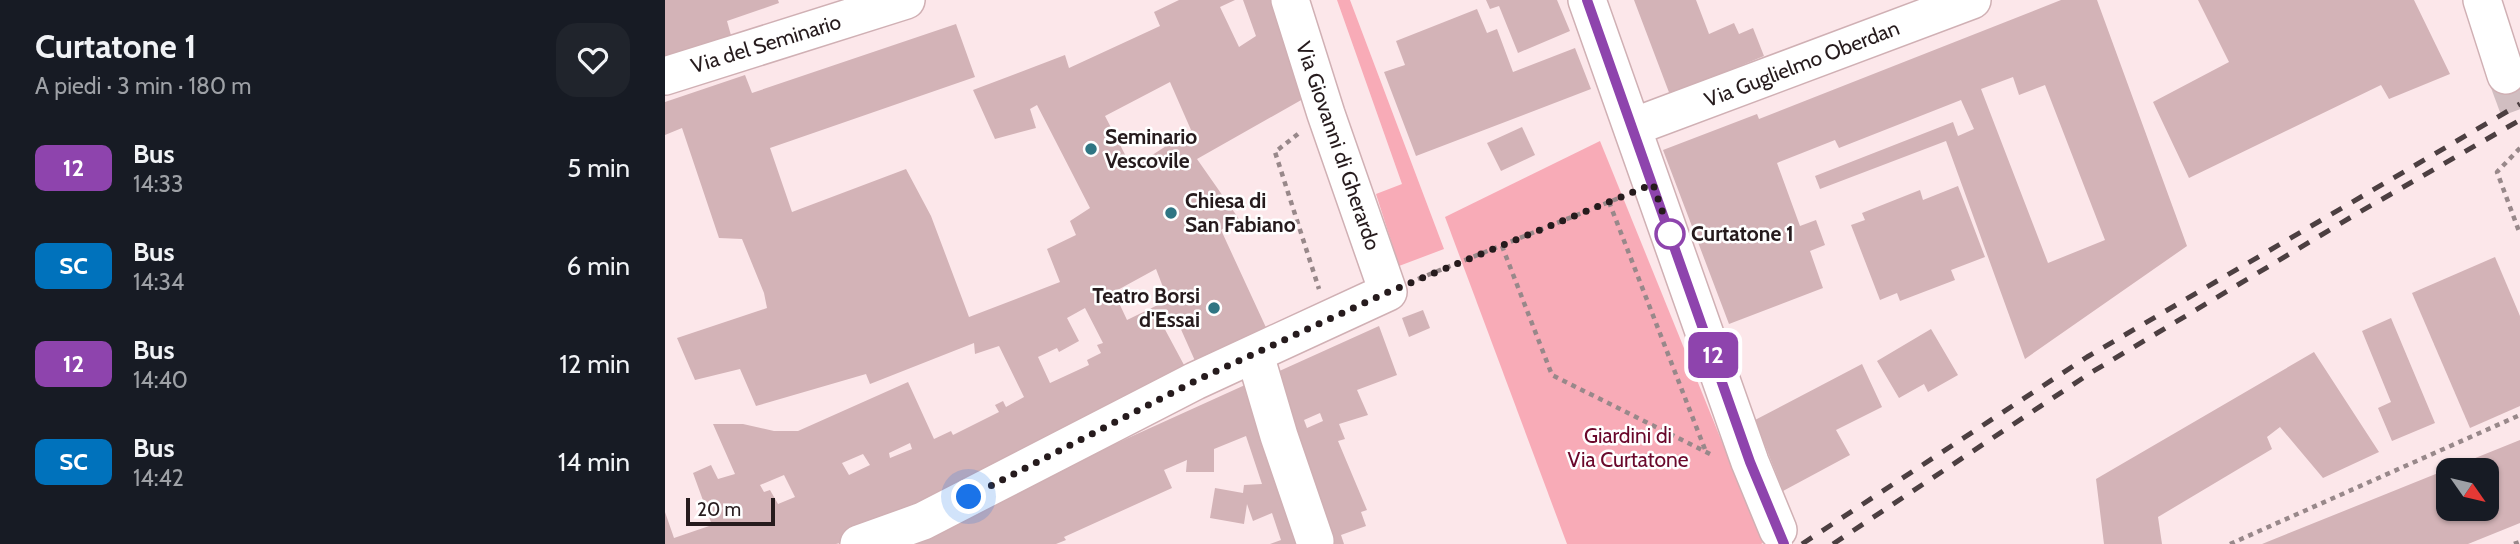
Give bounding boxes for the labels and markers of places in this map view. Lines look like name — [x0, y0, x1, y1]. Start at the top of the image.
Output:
place label: Seminario Vescovile — [1105, 124, 1197, 173]
marker: Seminario Vescovile — [1083, 141, 1099, 157]
place label: Chiesa di San Fabiano — [1185, 188, 1296, 237]
marker: Chiesa di San Fabiano — [1163, 205, 1179, 221]
marker: Curtatone 1 — [1655, 219, 1685, 249]
place label: Curtatone 1 — [1691, 221, 1794, 246]
place label: Teatro Borsi d'Essai — [1092, 283, 1200, 332]
marker: Teatro Borsi d'Essai — [1206, 300, 1222, 316]

